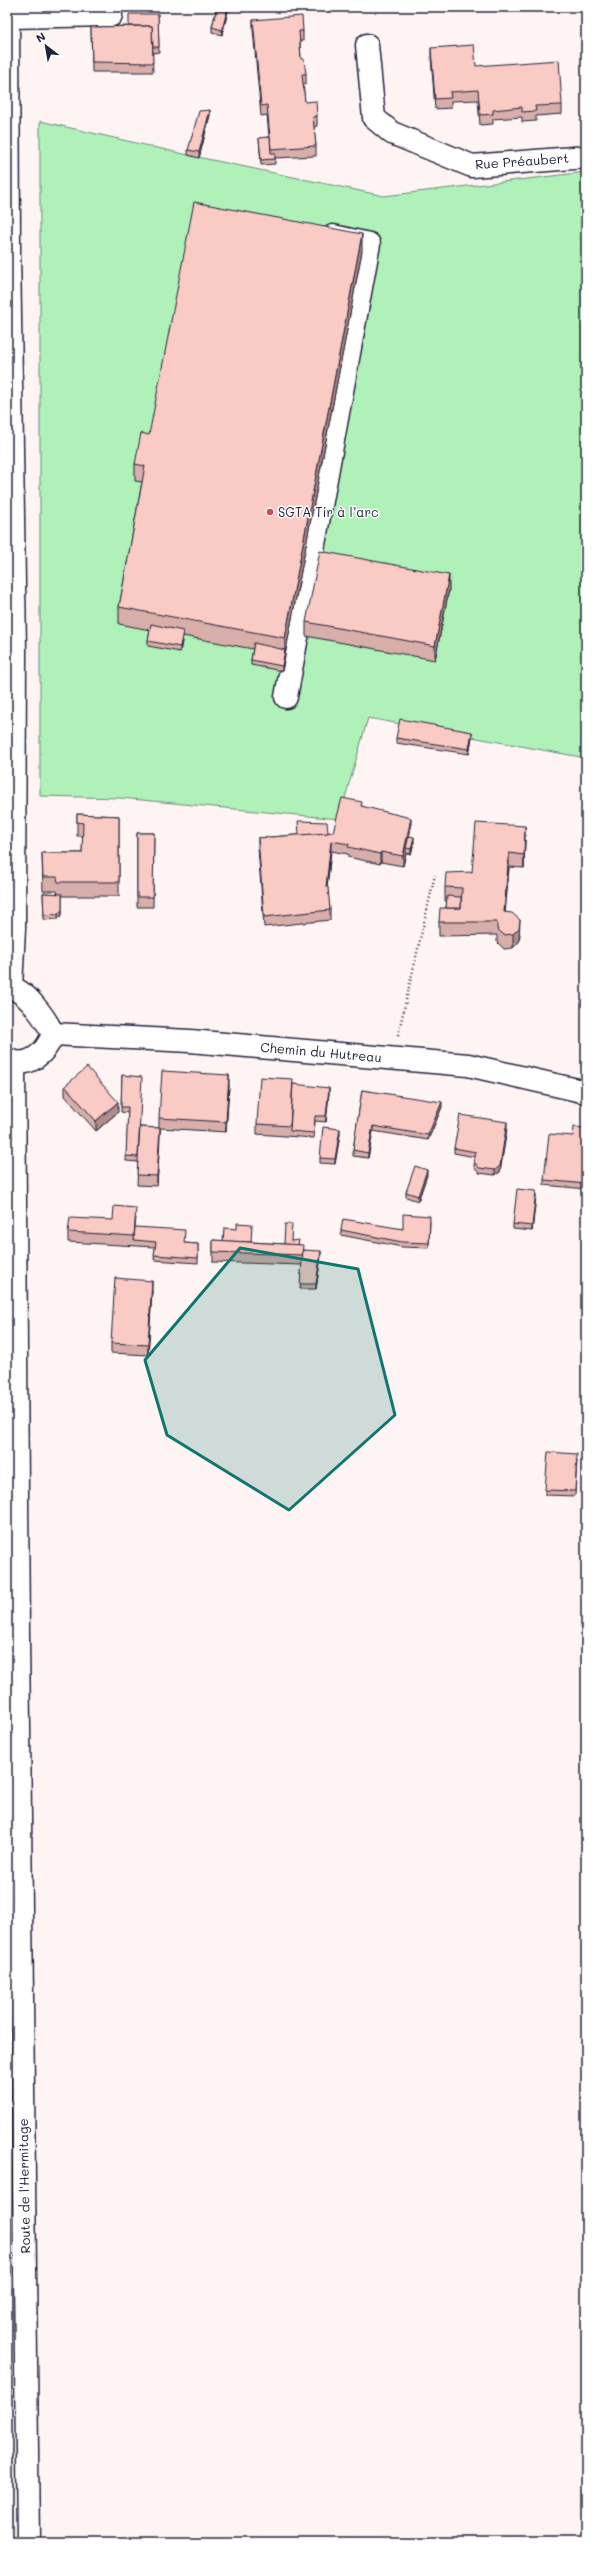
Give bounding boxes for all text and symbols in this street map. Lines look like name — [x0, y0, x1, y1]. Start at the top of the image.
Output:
north arrow — [26, 26, 66, 66]
text: N — [33, 28, 48, 46]
street label: Rue Préaubert — [475, 149, 570, 172]
place label: SGTA Tir à l’arc — [278, 503, 379, 520]
marker: SGTA Tir à l’arc — [265, 507, 275, 517]
street label: Chemin du Hutreau — [260, 1038, 382, 1065]
street label: Route de l'Hermitage — [14, 2118, 33, 2254]

